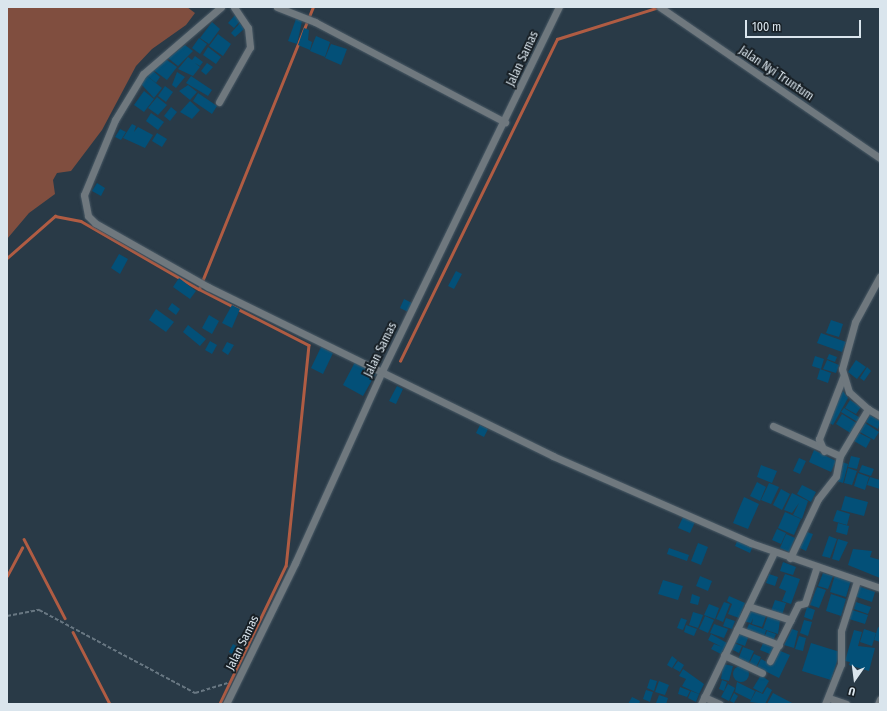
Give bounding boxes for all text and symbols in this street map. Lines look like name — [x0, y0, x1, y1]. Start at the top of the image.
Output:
scale bar — [747, 12, 863, 38]
text: 100 m — [752, 20, 781, 34]
street label: Jalan Samas — [504, 29, 542, 89]
street label: Jalan Nyi Truntum — [736, 44, 816, 104]
street label: Jalan Samas — [362, 320, 400, 380]
street label: Jalan Samas — [224, 613, 262, 673]
north arrow — [835, 659, 875, 699]
text: U — [847, 684, 857, 698]

